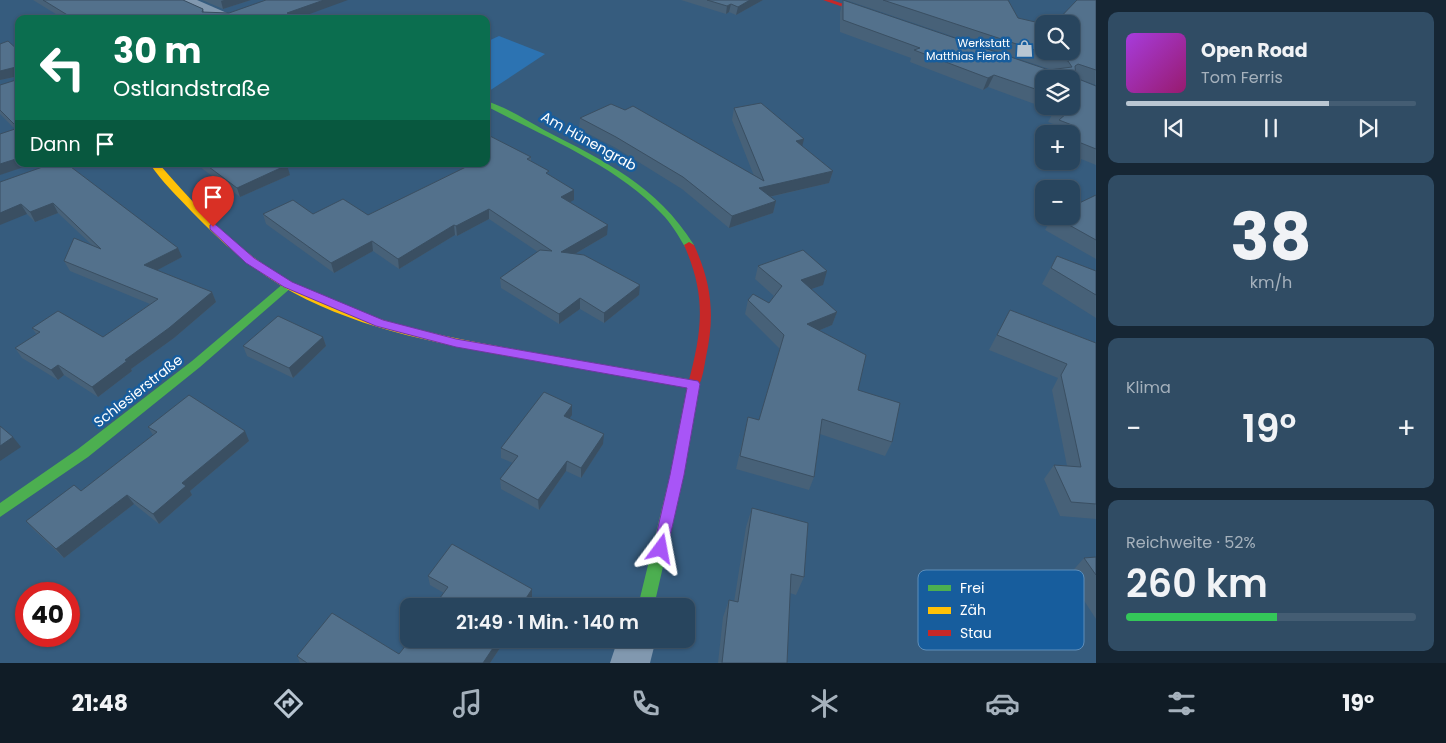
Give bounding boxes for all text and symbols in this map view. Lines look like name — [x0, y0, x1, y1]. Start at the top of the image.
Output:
map controls — [1035, 15, 1080, 225]
button: search — [1035, 15, 1080, 60]
text: 30 m — [113, 26, 201, 75]
icon: left — [30, 35, 95, 100]
place label: Werkstatt Matthias Fieroh — [926, 35, 1010, 64]
text: Open Road — [1201, 37, 1308, 64]
shop icon: Werkstatt Matthias Fieroh — [1014, 39, 1034, 59]
text: Tom Ferris — [1201, 66, 1283, 89]
button: layers — [1035, 70, 1080, 115]
text: Ostlandstraße — [113, 73, 270, 104]
street label: Am Hünengrab — [538, 106, 640, 176]
icon: previous — [1160, 114, 1188, 142]
icon: pause — [1257, 114, 1285, 142]
icon: next — [1354, 114, 1382, 142]
button: + — [1035, 125, 1080, 170]
icon: arrive — [91, 130, 119, 158]
text: Dann — [30, 131, 81, 158]
pin — [192, 176, 234, 227]
button: − — [1035, 180, 1080, 225]
icon: arrive — [199, 183, 227, 211]
text: 38 — [1230, 192, 1312, 283]
text: km/h — [1250, 271, 1292, 294]
street label: Schlesierstraße — [89, 350, 187, 432]
text: Klima — [1126, 376, 1171, 399]
text: 19° — [1242, 402, 1296, 455]
text: − — [1126, 409, 1141, 448]
text: + — [1397, 409, 1416, 448]
position arrow — [634, 522, 686, 574]
text: Reichweite · 52% — [1126, 531, 1256, 554]
text: 260 km — [1126, 557, 1268, 610]
legend — [918, 570, 1084, 650]
text: Frei — [960, 578, 984, 598]
speed limit sign: 40 — [15, 582, 80, 647]
text: Zäh — [960, 600, 986, 620]
text: 21:49 · 1 Min. · 140 m — [456, 609, 639, 636]
text: Stau — [960, 623, 992, 643]
icon: directions — [271, 686, 306, 721]
icon: music — [450, 686, 485, 721]
icon: phone — [628, 686, 663, 721]
icon: climate — [807, 686, 842, 721]
icon: car — [985, 686, 1020, 721]
icon: filters — [1164, 686, 1199, 721]
text: 21:48 — [72, 688, 128, 719]
text: 19° — [1342, 688, 1374, 719]

